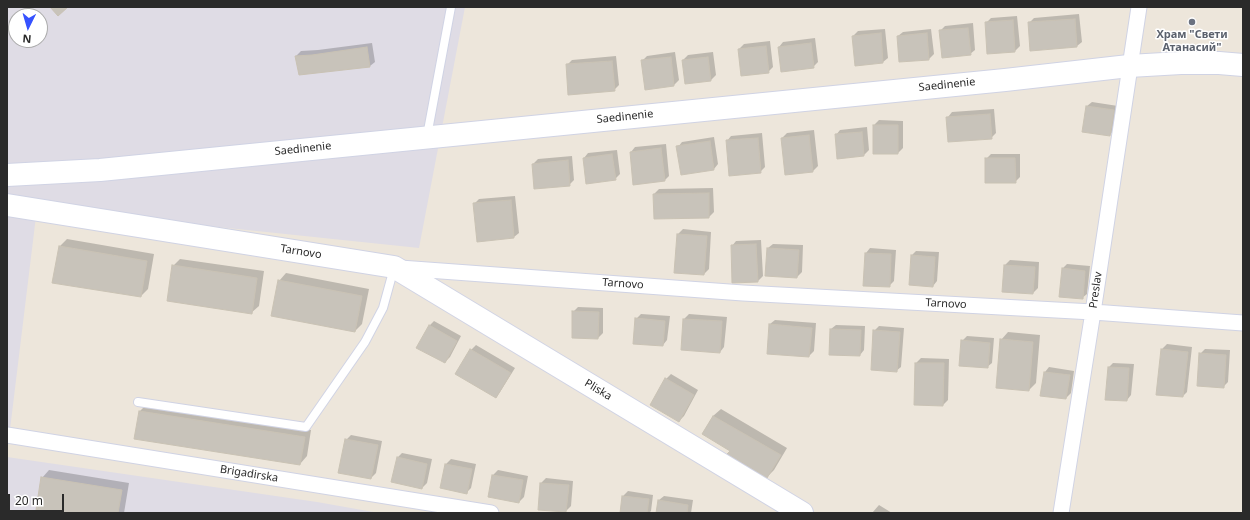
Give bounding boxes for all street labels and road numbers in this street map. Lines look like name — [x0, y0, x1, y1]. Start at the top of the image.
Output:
street label: Saedinenie — [918, 75, 976, 95]
street label: Saedinenie — [596, 107, 654, 127]
street label: Saedinenie — [274, 139, 332, 159]
street label: Tarnovo — [280, 242, 322, 262]
street label: Preslav — [1087, 271, 1105, 309]
street label: Tarnovo — [602, 276, 644, 292]
street label: Tarnovo — [925, 296, 967, 312]
street label: Pliska — [582, 377, 614, 403]
street label: Brigadirska — [219, 463, 279, 485]

